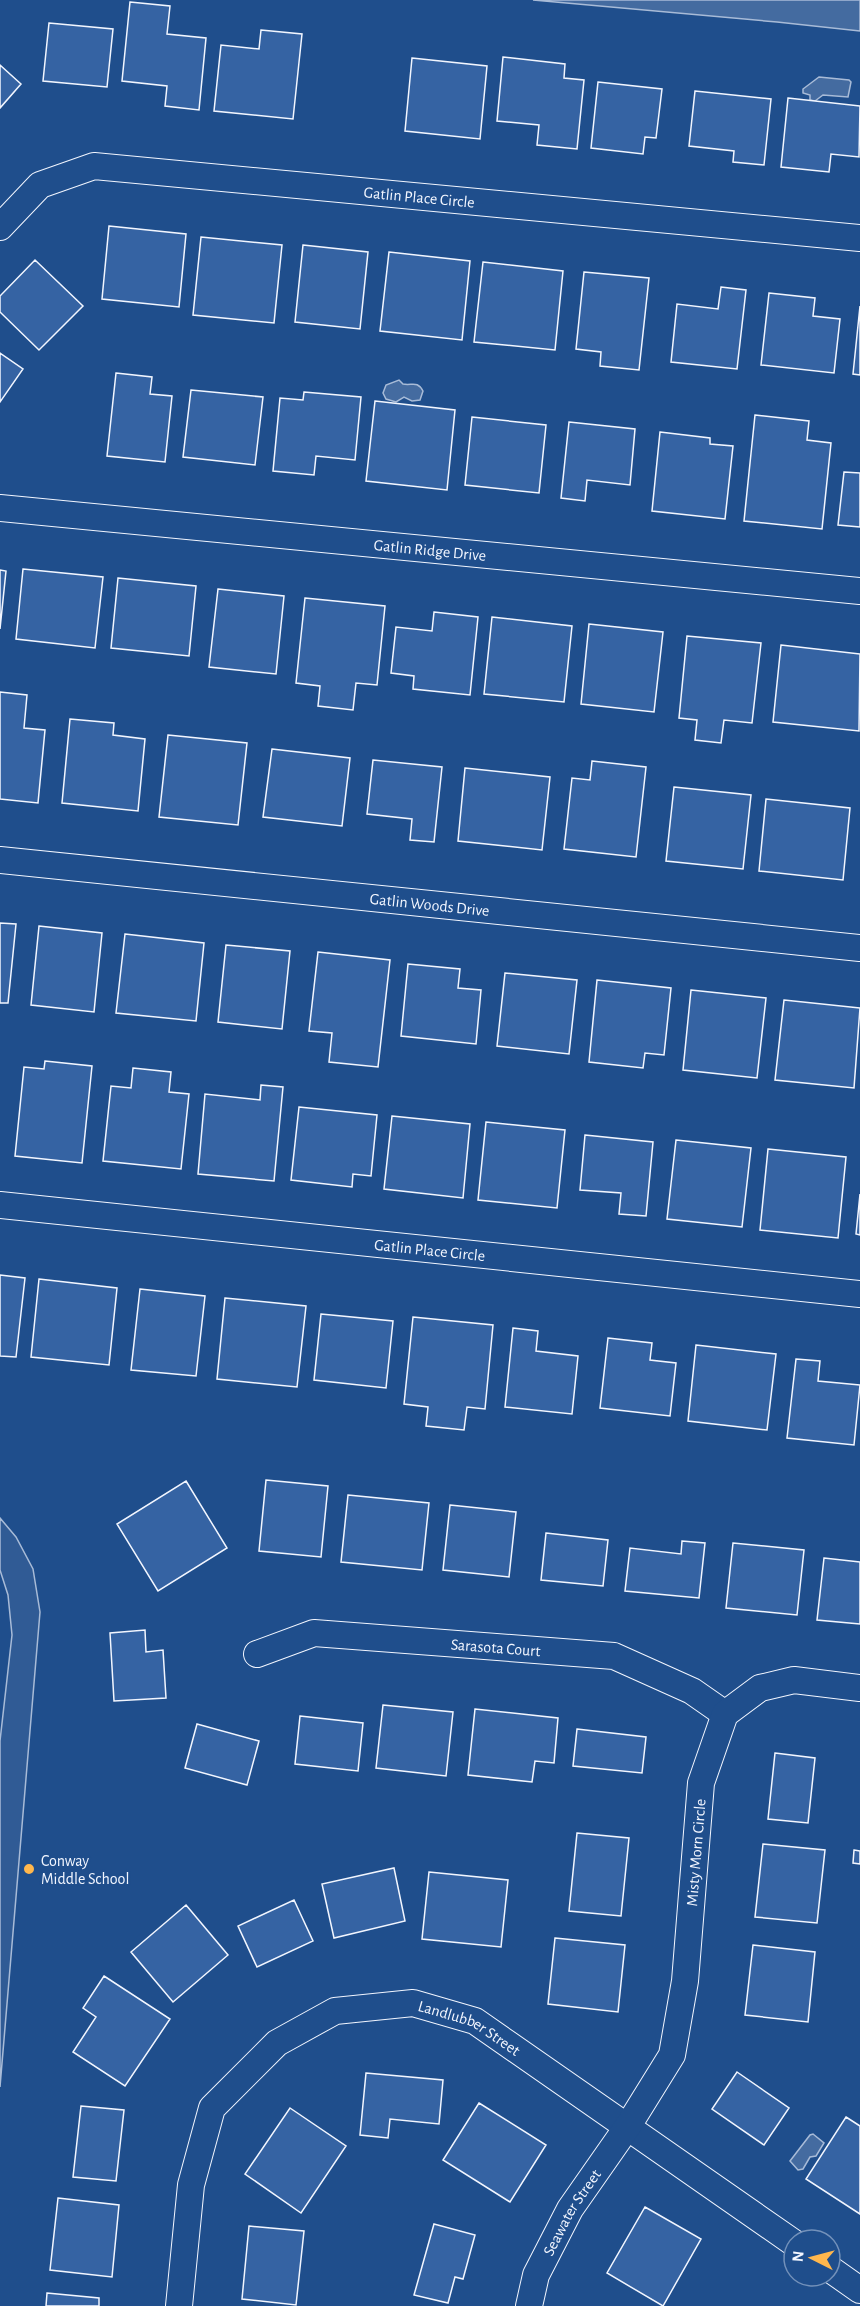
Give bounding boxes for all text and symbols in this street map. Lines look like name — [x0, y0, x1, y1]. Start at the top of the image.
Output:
street label: Gatlin Place Circle — [363, 184, 475, 211]
street label: Gatlin Ridge Drive — [373, 537, 487, 564]
street label: Gatlin Woods Drive — [369, 891, 490, 919]
street label: Gatlin Place Circle — [373, 1237, 486, 1264]
street label: Sarasota Court — [450, 1637, 541, 1659]
street label: Misty Morn Circle — [684, 1798, 709, 1907]
place label: Conway Middle School — [41, 1853, 129, 1887]
marker: Conway Middle School — [22, 1862, 36, 1876]
street label: Landlubber Street — [416, 1998, 523, 2059]
street label: Seawater Street — [541, 2167, 604, 2258]
north arrow — [782, 2228, 842, 2288]
text: N — [790, 2250, 807, 2263]

